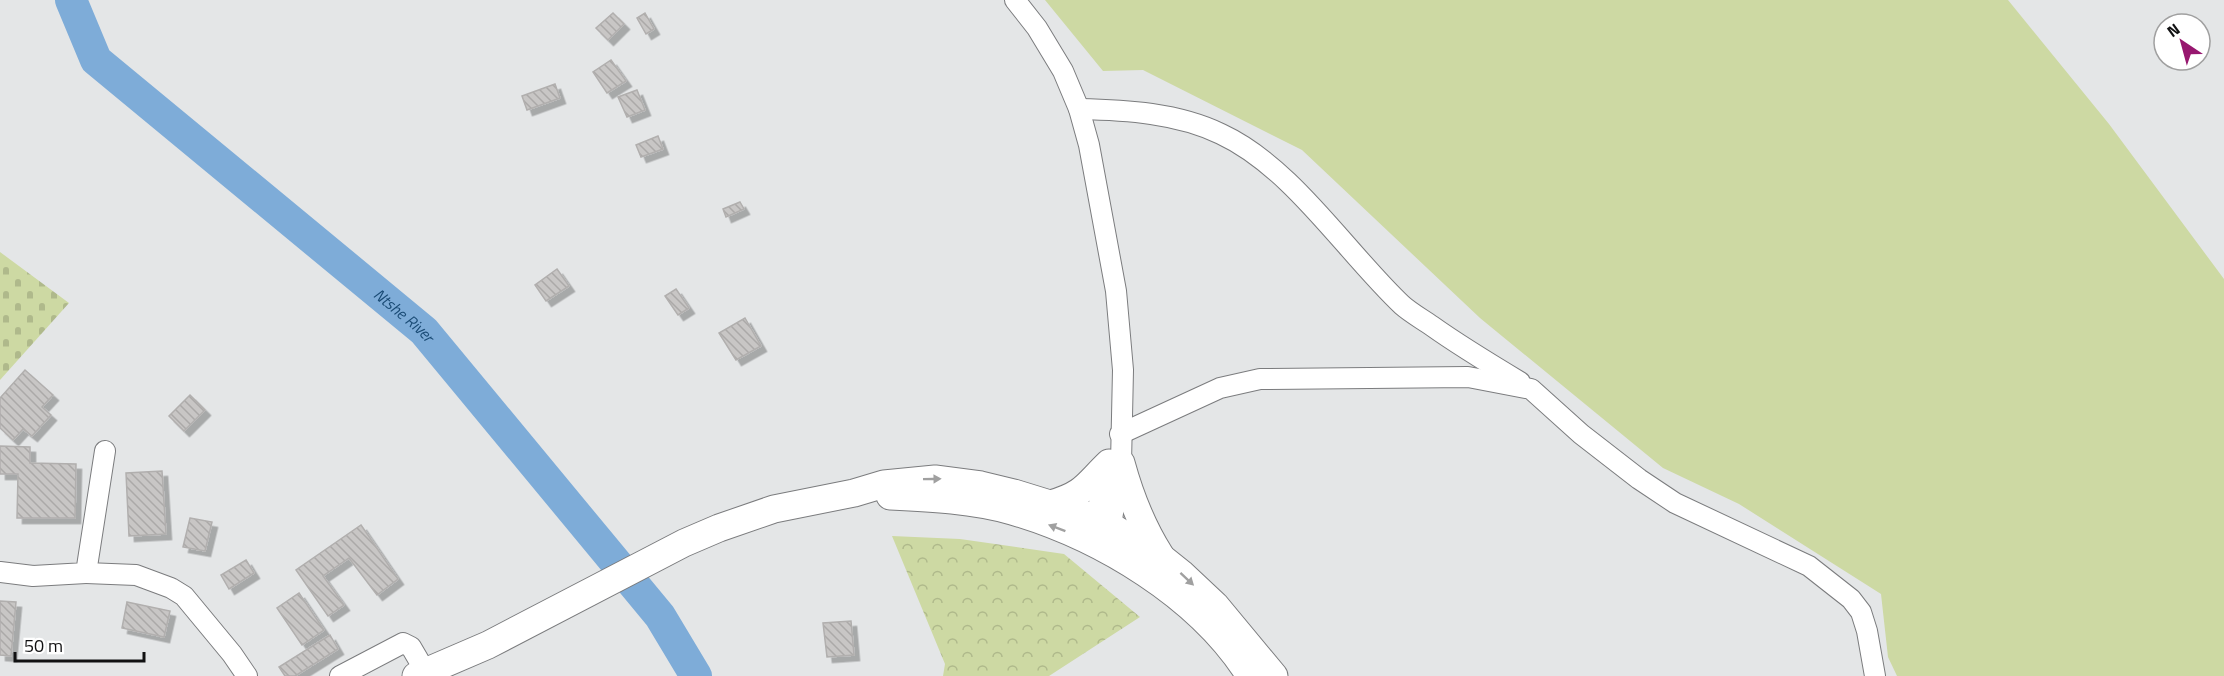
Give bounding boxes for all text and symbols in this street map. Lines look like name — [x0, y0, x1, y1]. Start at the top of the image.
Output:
north arrow — [2152, 12, 2212, 72]
text: N — [2162, 17, 2185, 43]
water label: Ntshe River — [369, 282, 441, 349]
one-way arrow — [923, 475, 942, 484]
one-way arrow — [1048, 523, 1066, 532]
one-way arrow — [1179, 572, 1194, 585]
scale bar — [15, 625, 144, 663]
text: 50 m — [24, 632, 63, 659]

